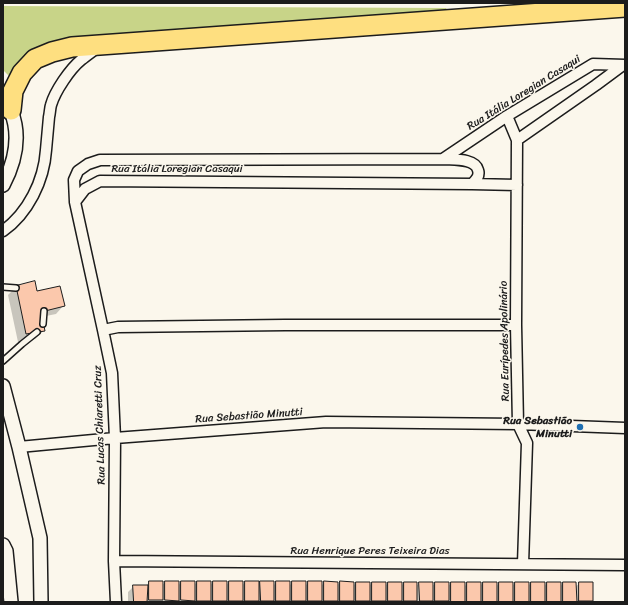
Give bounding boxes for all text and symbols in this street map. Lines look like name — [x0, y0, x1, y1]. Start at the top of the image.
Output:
street label: Rua Itália Loregian Casaqui — [465, 53, 583, 133]
street label: Rua Itália Loregian Casaqui — [111, 162, 243, 176]
street label: Rua Eurípedes Apolinário — [497, 281, 513, 401]
street label: Rua Lucas Chiaretti Cruz — [91, 365, 109, 485]
street label: Rua Sebastião Minutti — [195, 406, 303, 426]
place label: Rua Sebastião Minutti — [503, 414, 572, 440]
marker: Rua Sebastião Minutti — [575, 422, 585, 432]
street label: Rua Henrique Peres Teixeira Dias — [291, 544, 449, 558]

